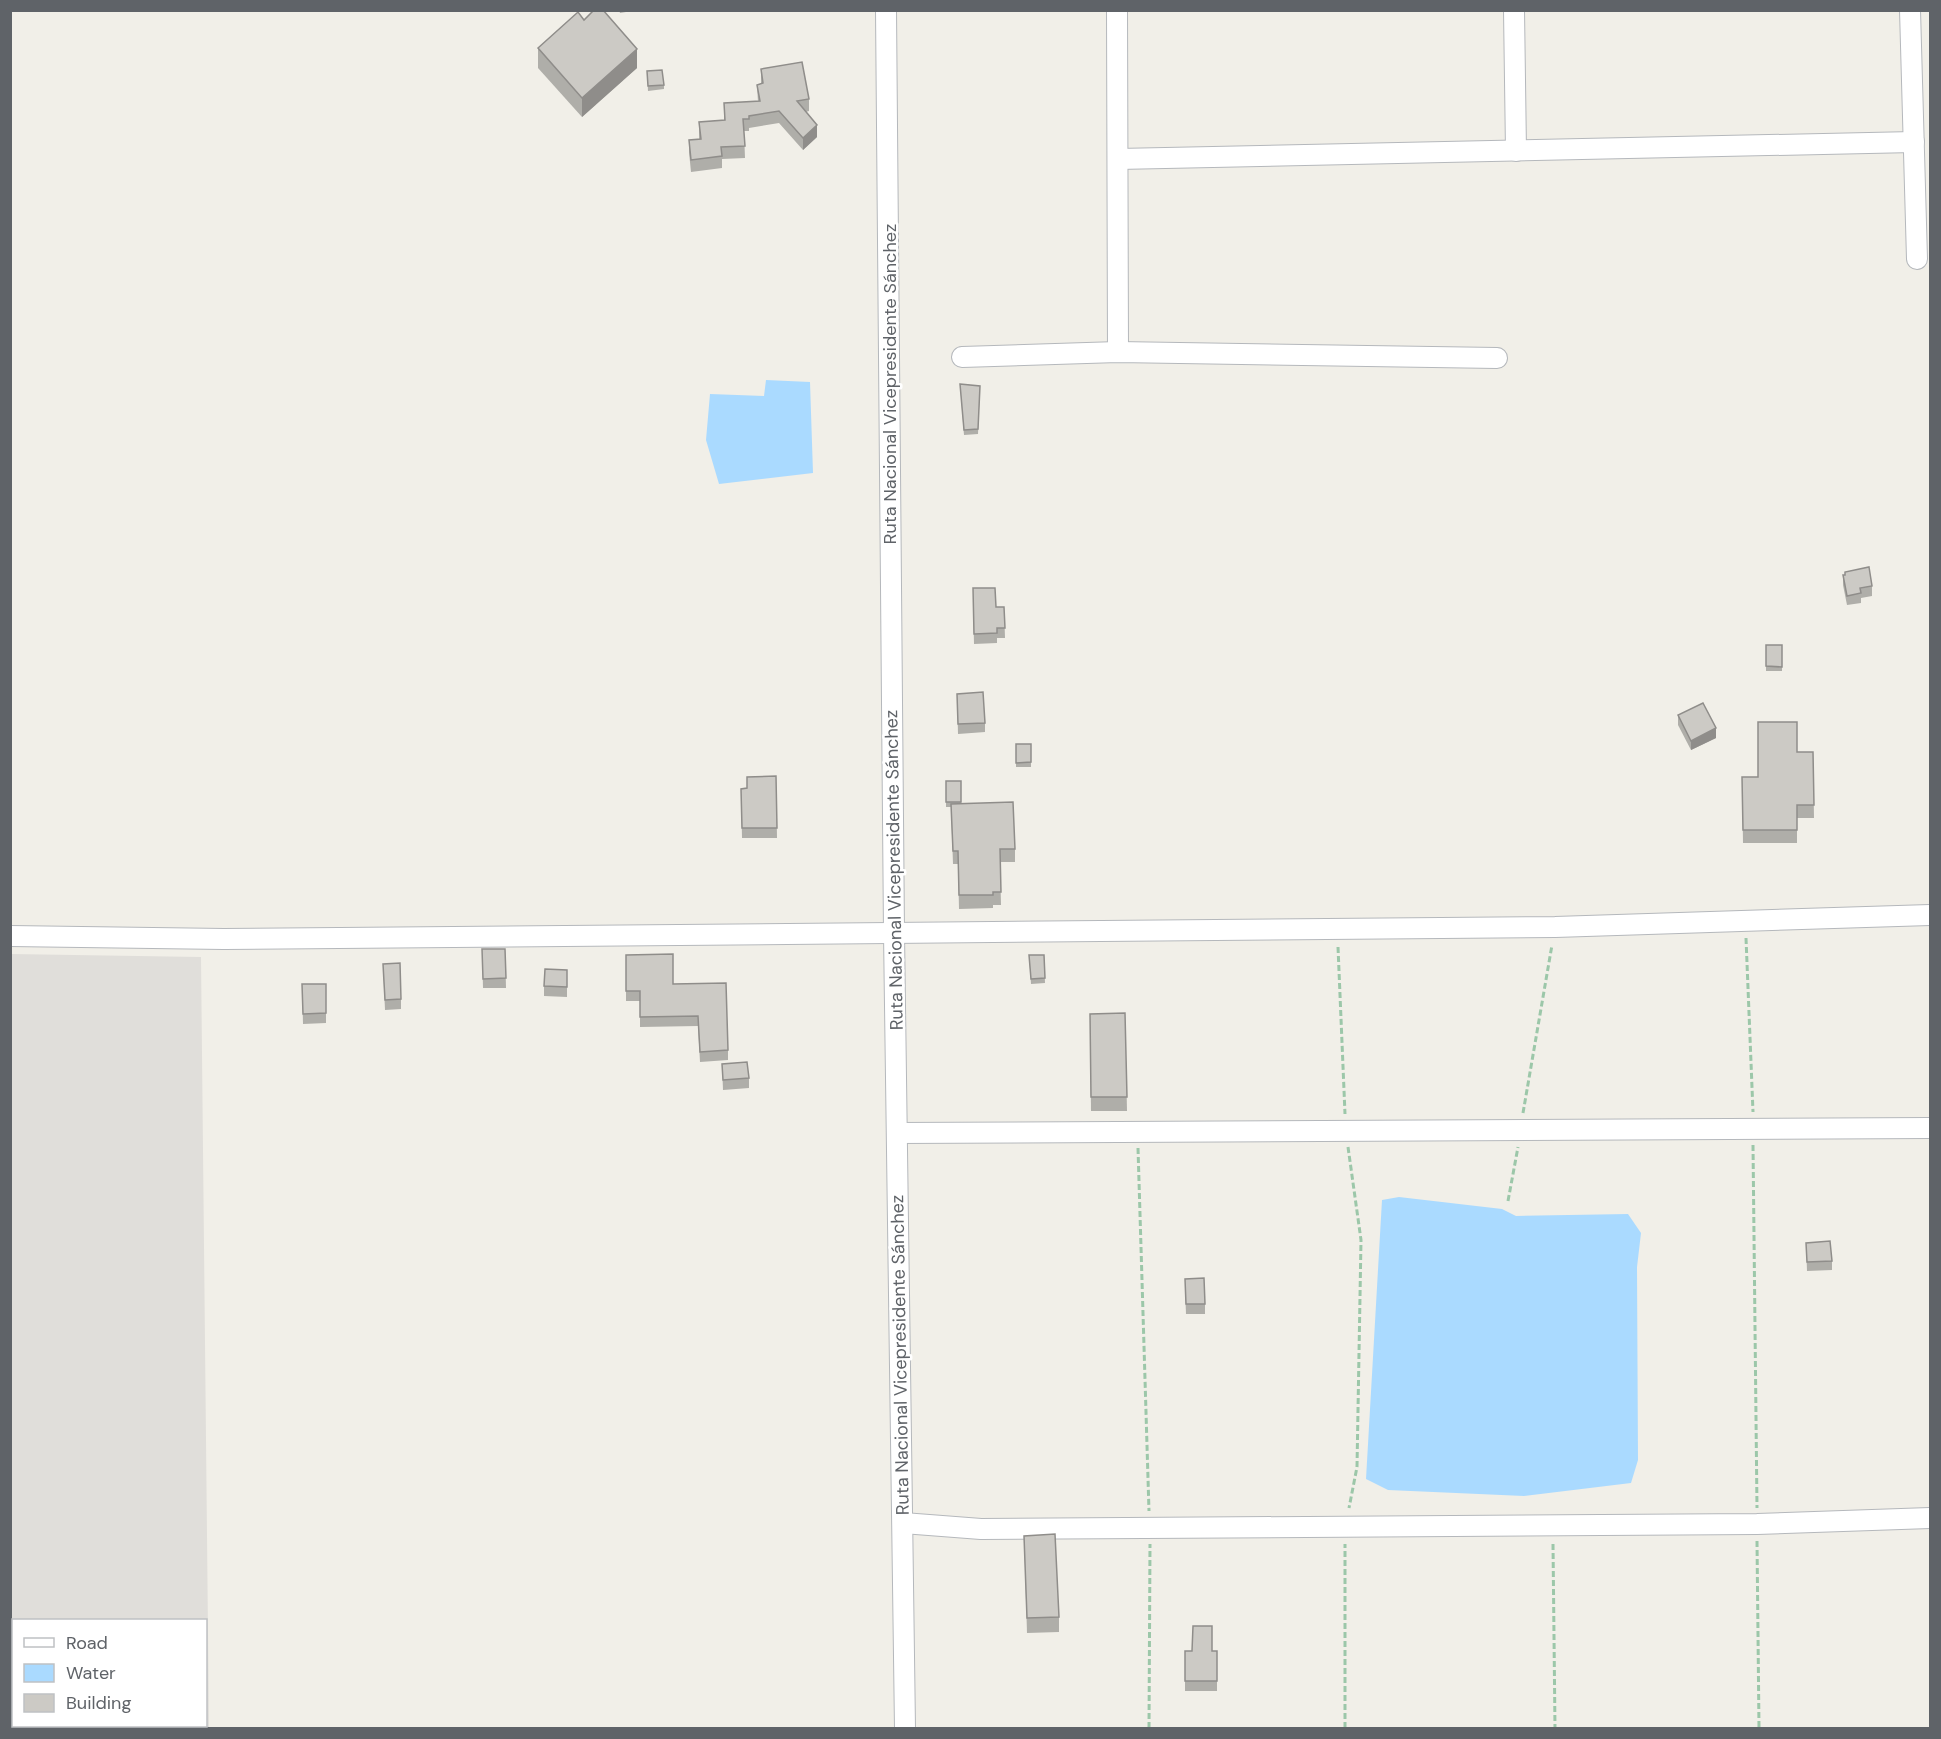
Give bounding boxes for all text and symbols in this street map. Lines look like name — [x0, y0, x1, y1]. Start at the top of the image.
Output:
street label: Ruta Nacional Vicepresidente Sánchez — [878, 224, 902, 544]
street label: Ruta Nacional Vicepresidente Sánchez — [879, 710, 909, 1030]
street label: Ruta Nacional Vicepresidente Sánchez — [885, 1195, 915, 1515]
legend — [12, 1619, 207, 1727]
text: Road — [66, 1631, 108, 1655]
text: Water — [66, 1661, 116, 1685]
text: Building — [66, 1691, 131, 1715]

